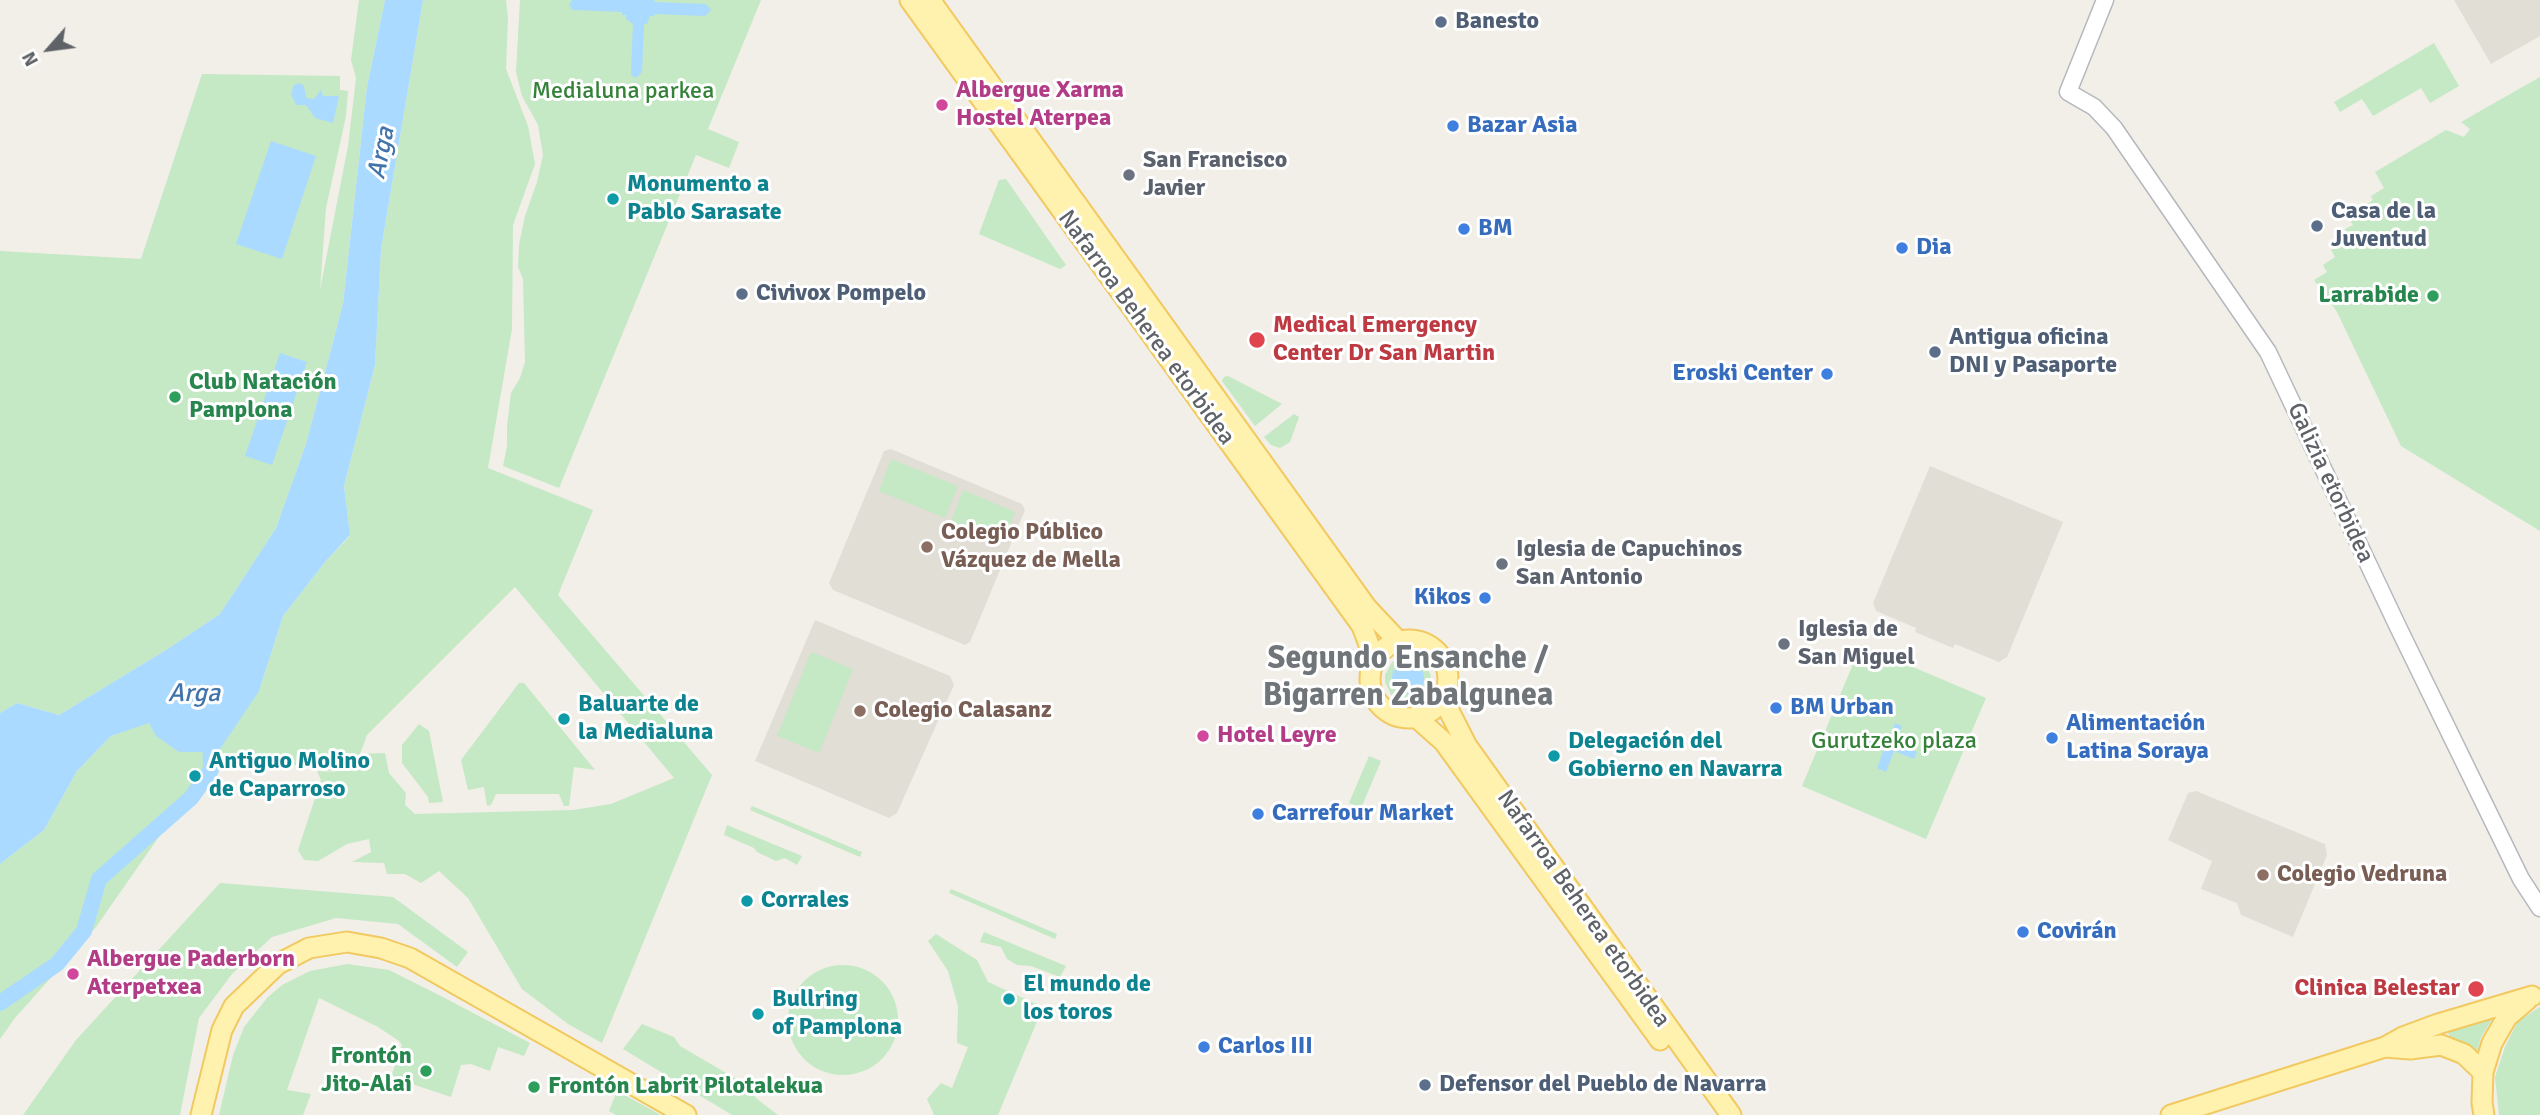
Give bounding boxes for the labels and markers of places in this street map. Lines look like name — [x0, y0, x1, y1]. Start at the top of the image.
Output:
place label: Banesto — [1455, 8, 1539, 36]
marker: Banesto — [1433, 14, 1449, 30]
place label: Albergue Xarma Hostel Aterpea — [956, 77, 1124, 133]
marker: Albergue Xarma Hostel Aterpea — [934, 97, 950, 113]
place label: Bazar Asia — [1467, 112, 1577, 140]
marker: Bazar Asia — [1445, 118, 1461, 134]
place label: San Francisco Javier — [1143, 147, 1287, 203]
marker: San Francisco Javier — [1121, 167, 1137, 183]
place label: Monumento a Pablo Sarasate — [627, 171, 782, 227]
marker: Monumento a Pablo Sarasate — [605, 191, 621, 207]
place label: Casa de la Juventud — [2331, 198, 2436, 254]
place label: BM — [1478, 215, 1513, 243]
marker: Casa de la Juventud — [2309, 218, 2325, 234]
marker: BM — [1456, 221, 1472, 237]
place label: Dia — [1916, 234, 1951, 262]
marker: Dia — [1894, 240, 1910, 256]
place label: Civivox Pompelo — [756, 280, 926, 308]
place label: Larrabide — [2318, 282, 2419, 310]
marker: Civivox Pompelo — [734, 286, 750, 302]
marker: Larrabide — [2425, 288, 2441, 304]
place label: Medical Emergency Center Dr San Martin — [1273, 312, 1495, 368]
place label: Antigua oficina DNI y Pasaporte — [1949, 324, 2117, 380]
marker: Medical Emergency Center Dr San Martin — [1247, 330, 1267, 350]
marker: Antigua oficina DNI y Pasaporte — [1927, 344, 1943, 360]
place label: Eroski Center — [1672, 360, 1813, 388]
marker: Eroski Center — [1819, 366, 1835, 382]
place label: Club Natación Pamplona — [189, 369, 337, 425]
marker: Club Natación Pamplona — [167, 389, 183, 405]
place label: Colegio Público Vázquez de Mella — [941, 519, 1121, 575]
place label: Iglesia de Capuchinos San Antonio — [1516, 536, 1742, 592]
marker: Colegio Público Vázquez de Mella — [919, 539, 935, 555]
marker: Iglesia de Capuchinos San Antonio — [1494, 556, 1510, 572]
place label: Kikos — [1414, 584, 1471, 612]
marker: Kikos — [1477, 590, 1493, 606]
place label: Iglesia de San Miguel — [1798, 616, 1915, 672]
marker: Iglesia de San Miguel — [1776, 636, 1792, 652]
place label: Baluarte de la Medialuna — [578, 691, 713, 747]
place label: BM Urban — [1790, 694, 1894, 722]
place label: Colegio Calasanz — [874, 697, 1052, 725]
marker: BM Urban — [1768, 700, 1784, 716]
marker: Colegio Calasanz — [852, 703, 868, 719]
place label: Alimentación Latina Soraya — [2066, 710, 2209, 766]
marker: Baluarte de la Medialuna — [556, 711, 572, 727]
place label: Hotel Leyre — [1217, 722, 1337, 750]
marker: Hotel Leyre — [1195, 728, 1211, 744]
place label: Delegación del Gobierno en Navarra — [1568, 728, 1782, 784]
marker: Alimentación Latina Soraya — [2044, 730, 2060, 746]
place label: Antiguo Molino de Caparroso — [209, 748, 370, 804]
marker: Delegación del Gobierno en Navarra — [1546, 748, 1562, 764]
marker: Antiguo Molino de Caparroso — [187, 768, 203, 784]
place label: Carrefour Market — [1272, 800, 1453, 828]
marker: Carrefour Market — [1250, 806, 1266, 822]
place label: Colegio Vedruna — [2277, 861, 2447, 889]
marker: Colegio Vedruna — [2255, 867, 2271, 883]
place label: Corrales — [761, 887, 849, 915]
marker: Corrales — [739, 893, 755, 909]
place label: Covirán — [2037, 918, 2117, 946]
marker: Covirán — [2015, 924, 2031, 940]
place label: Albergue Paderborn Aterpetxea — [87, 946, 295, 1002]
marker: Albergue Paderborn Aterpetxea — [65, 966, 81, 982]
place label: El mundo de los toros — [1023, 971, 1151, 1027]
place label: Clinica Belestar — [2294, 975, 2460, 1003]
marker: Clinica Belestar — [2466, 979, 2486, 999]
place label: Bullring of Pamplona — [772, 986, 902, 1042]
marker: El mundo de los toros — [1001, 991, 1017, 1007]
marker: Bullring of Pamplona — [750, 1006, 766, 1022]
place label: Carlos III — [1218, 1033, 1313, 1061]
marker: Carlos III — [1196, 1039, 1212, 1055]
place label: Frontón Jito-Alai — [321, 1043, 412, 1099]
marker: Frontón Jito-Alai — [418, 1063, 434, 1079]
place label: Defensor del Pueblo de Navarra — [1439, 1071, 1767, 1099]
place label: Frontón Labrit Pilotalekua — [548, 1073, 823, 1101]
marker: Defensor del Pueblo de Navarra — [1417, 1077, 1433, 1093]
marker: Frontón Labrit Pilotalekua — [526, 1079, 542, 1095]

